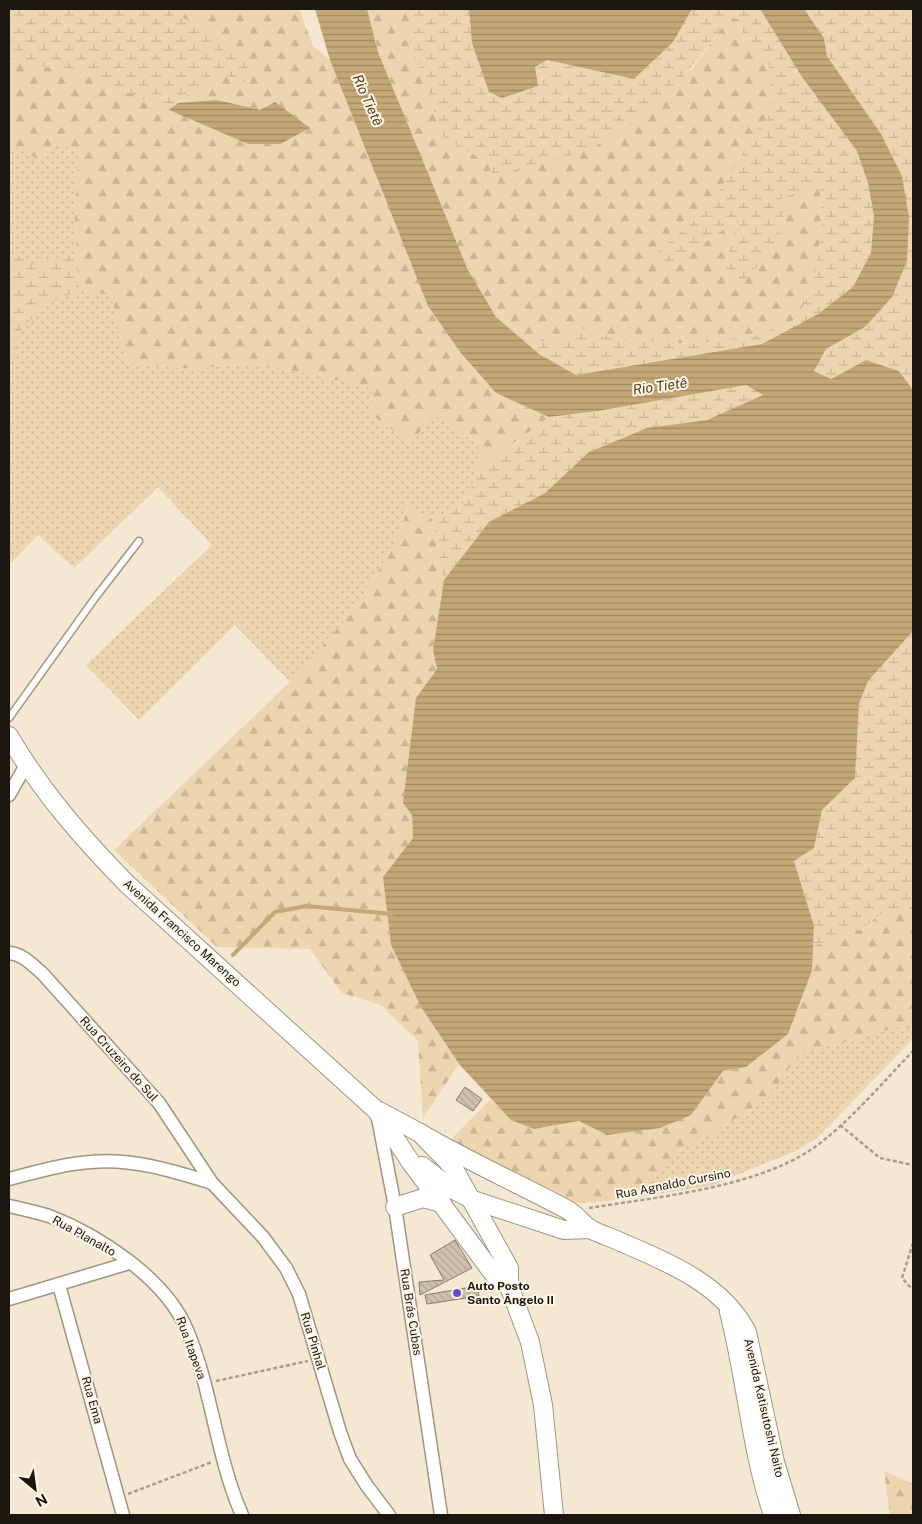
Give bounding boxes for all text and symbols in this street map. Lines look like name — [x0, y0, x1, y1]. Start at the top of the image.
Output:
water label: Rio Tietê — [350, 72, 387, 129]
water label: Rio Tietê — [632, 374, 689, 398]
street label: Avenida Francisco Marengo — [120, 876, 244, 990]
street label: Rua Cruzeiro do Sul — [77, 1014, 161, 1105]
street label: Rua Agnaldo Cursino — [614, 1166, 732, 1202]
street label: Rua Planalto — [50, 1213, 118, 1259]
street label: Rua Brás Cubas — [397, 1268, 425, 1356]
place label: Auto Posto Santo Ângelo II — [467, 1279, 554, 1307]
marker: Auto Posto Santo Ângelo II — [451, 1287, 463, 1299]
street label: Rua Pinhal — [298, 1311, 328, 1372]
street label: Rua Itapeva — [173, 1315, 209, 1381]
street label: Avenida Katisutoshi Naito — [741, 1337, 787, 1479]
street label: Rua Ema — [79, 1375, 105, 1425]
north arrow — [10, 1464, 60, 1514]
text: N — [33, 1491, 50, 1510]

